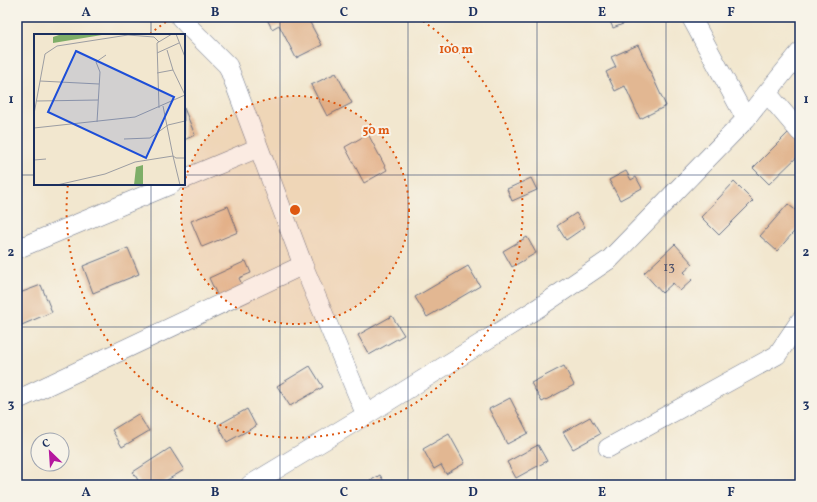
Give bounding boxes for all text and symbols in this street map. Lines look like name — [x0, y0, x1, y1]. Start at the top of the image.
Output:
text: A — [81, 4, 91, 22]
text: B — [211, 4, 220, 22]
text: C — [340, 4, 348, 22]
text: D — [468, 4, 478, 22]
text: E — [598, 4, 606, 22]
text: F — [727, 4, 735, 22]
inset map — [34, 34, 185, 185]
text: 100 m — [439, 42, 473, 58]
text: 1 — [8, 91, 14, 109]
text: 1 — [803, 91, 809, 109]
text: 50 m — [362, 123, 390, 139]
centre of rings — [288, 203, 302, 217]
text: 2 — [8, 244, 15, 262]
text: 2 — [803, 244, 810, 262]
house number: 13 — [663, 259, 675, 277]
text: 3 — [8, 396, 15, 414]
text: 3 — [803, 396, 810, 414]
north arrow — [30, 432, 70, 472]
text: С — [40, 436, 53, 453]
text: A — [81, 484, 91, 502]
text: B — [211, 484, 220, 502]
text: C — [340, 484, 348, 502]
text: D — [468, 484, 478, 502]
text: E — [598, 484, 606, 502]
text: F — [727, 484, 735, 502]

